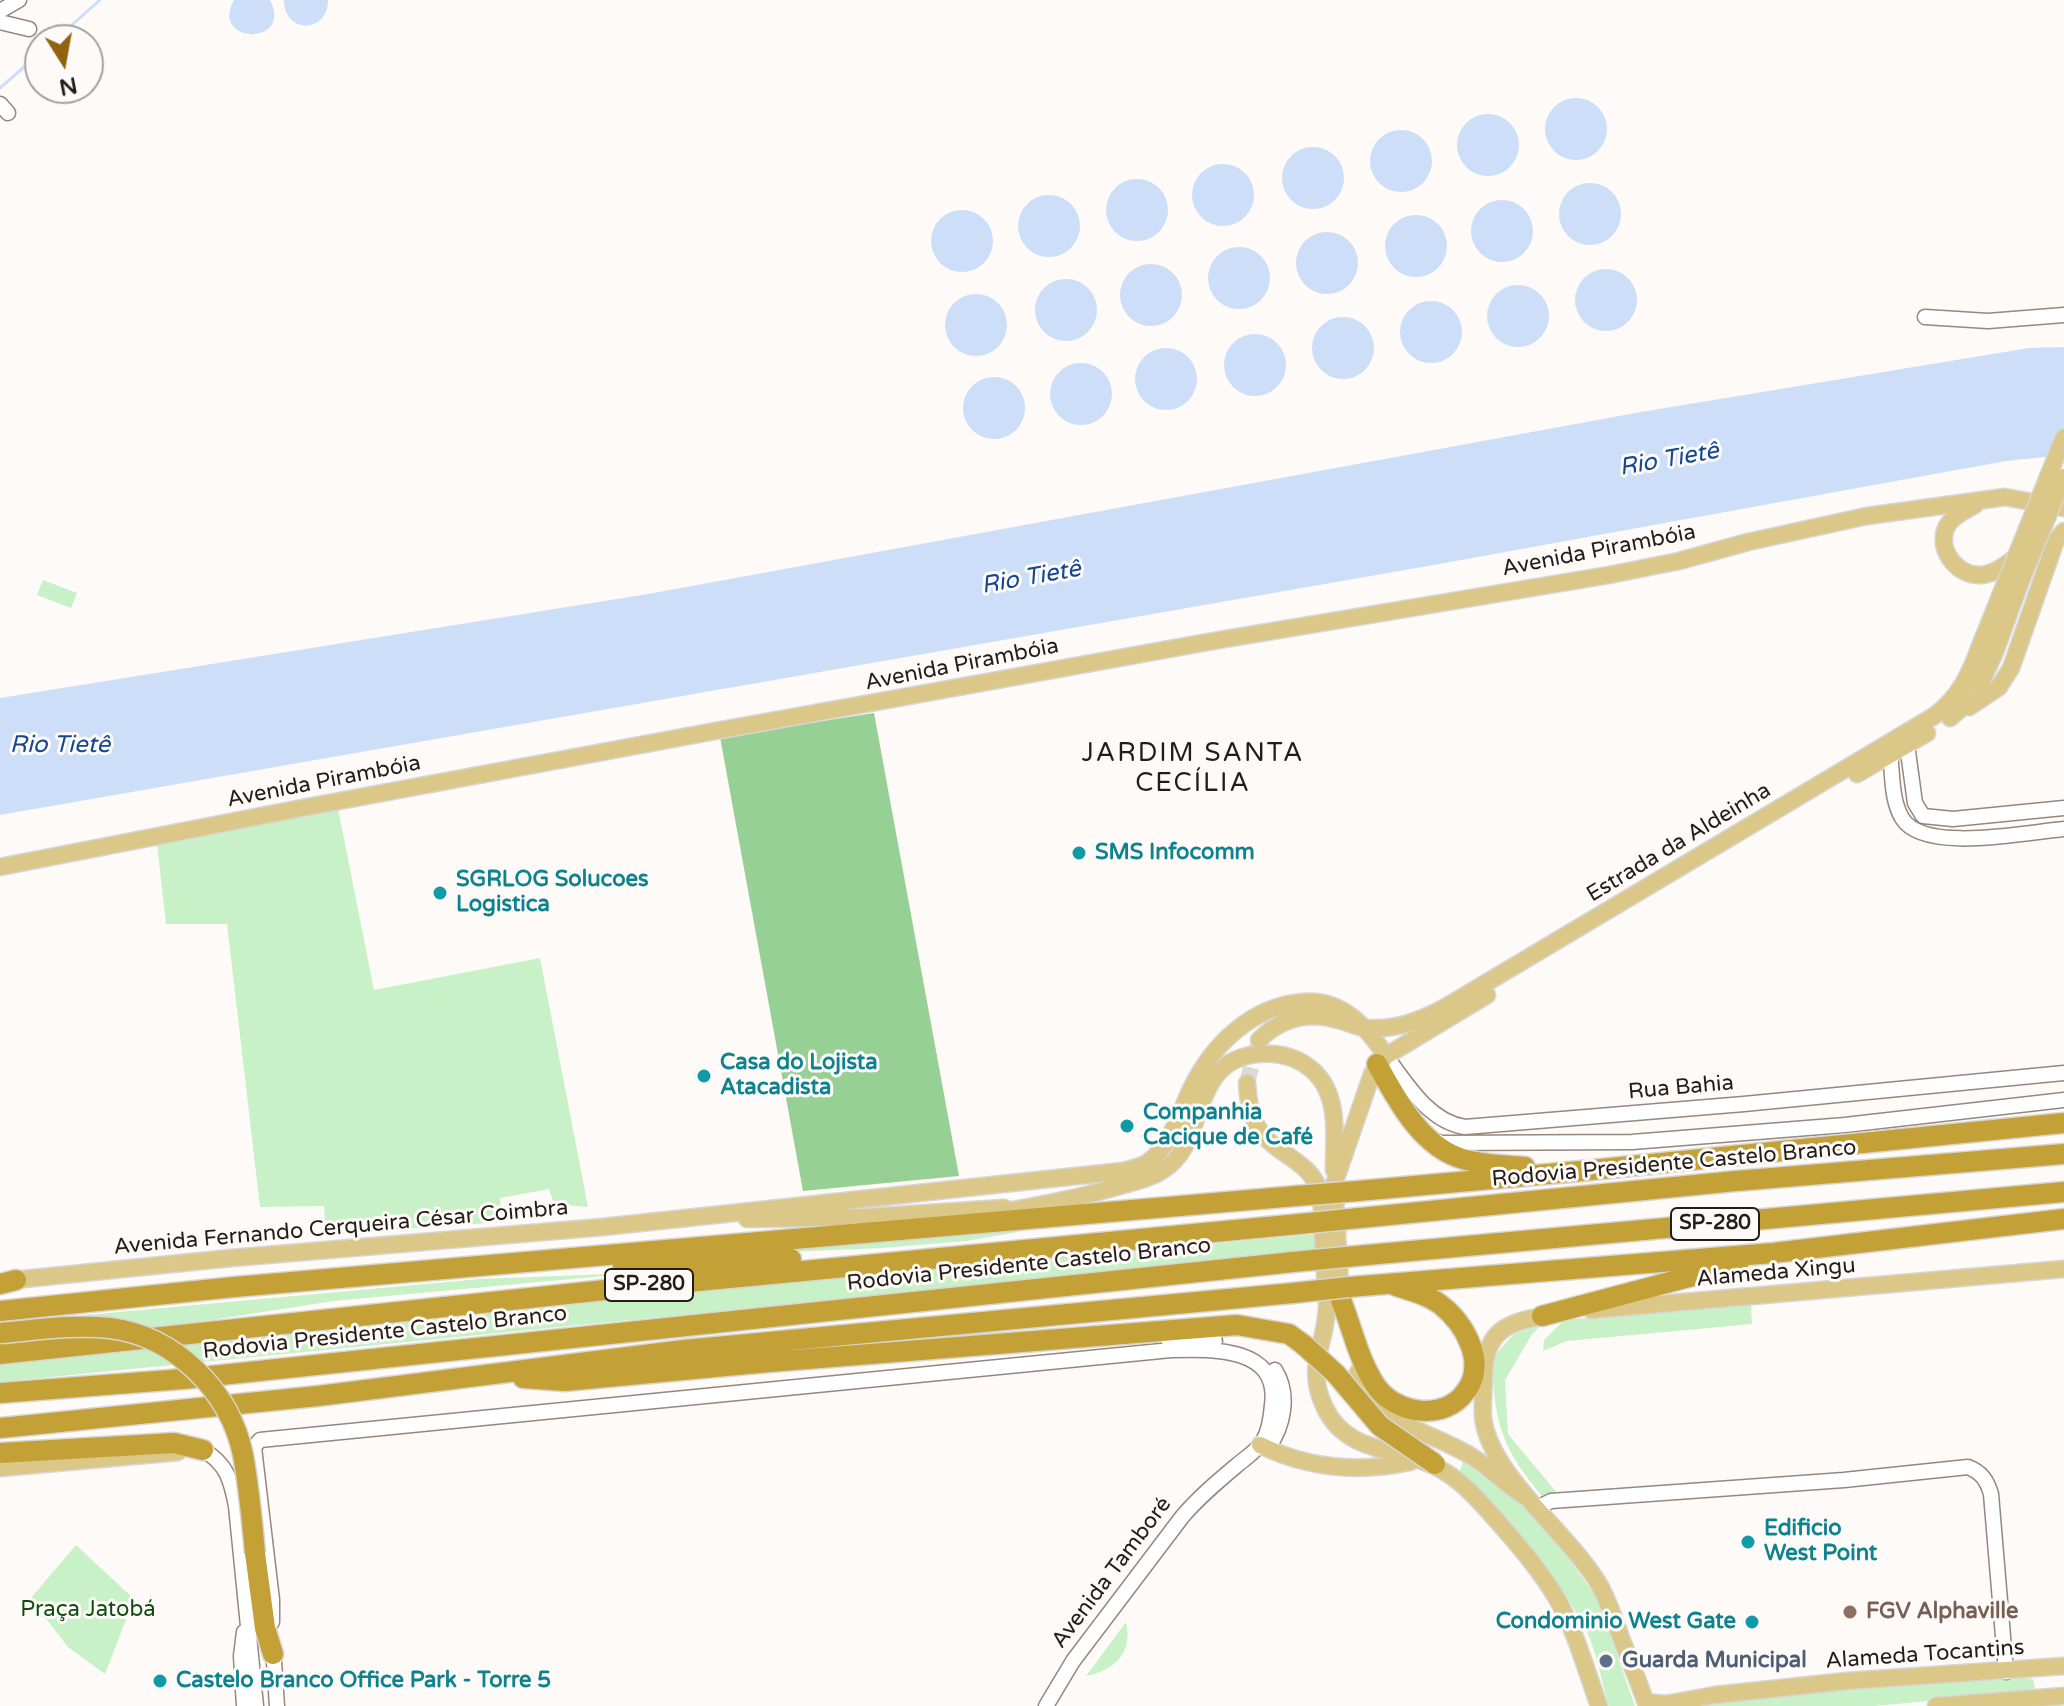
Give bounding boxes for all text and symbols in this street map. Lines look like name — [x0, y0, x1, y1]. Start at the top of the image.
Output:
north arrow — [24, 24, 104, 104]
text: N — [57, 71, 79, 100]
water label: Rio Tietê — [1617, 437, 1721, 483]
street label: Avenida Pirambóia — [1500, 519, 1698, 583]
water label: Rio Tietê — [979, 555, 1083, 601]
street label: Avenida Pirambóia — [863, 633, 1061, 697]
water label: Rio Tietê — [10, 732, 110, 760]
district label: JARDIM SANTA CECÍLIA — [1082, 738, 1304, 800]
street label: Avenida Pirambóia — [225, 750, 423, 814]
street label: Estrada da Aldeinha — [1582, 778, 1776, 908]
place label: SMS Infocomm — [1095, 840, 1255, 866]
marker: SMS Infocomm — [1070, 844, 1088, 862]
place label: SGRLOG Solucoes Logistica — [456, 867, 649, 918]
marker: SGRLOG Solucoes Logistica — [431, 884, 449, 902]
place label: Casa do Lojista Atacadista — [720, 1050, 878, 1102]
marker: Casa do Lojista Atacadista — [695, 1067, 713, 1085]
street label: Rua Bahia — [1627, 1070, 1735, 1106]
place label: Companhia Cacique de Café — [1143, 1100, 1313, 1152]
marker: Companhia Cacique de Café — [1118, 1117, 1136, 1135]
street label: Rodovia Presidente Castelo Branco — [1490, 1135, 1858, 1193]
street label: Avenida Fernando Cerqueira César Coimbra — [113, 1195, 569, 1261]
road number: SP-280 — [1671, 1208, 1759, 1240]
street label: Rodovia Presidente Castelo Branco — [846, 1233, 1212, 1297]
street label: Alameda Xingu — [1695, 1253, 1857, 1293]
road number: SP-280 — [605, 1269, 693, 1301]
street label: Rodovia Presidente Castelo Branco — [202, 1301, 568, 1365]
street label: Avenida Tamboré — [1047, 1492, 1177, 1654]
place label: Edificio West Point — [1764, 1516, 1877, 1568]
marker: Edificio West Point — [1739, 1533, 1757, 1551]
park label: Praça Jatobá — [20, 1597, 156, 1623]
place label: FGV Alphaville — [1866, 1599, 2018, 1625]
marker: FGV Alphaville — [1841, 1603, 1859, 1621]
place label: Condominio West Gate — [1496, 1609, 1736, 1635]
marker: Condominio West Gate — [1743, 1613, 1761, 1631]
street label: Alameda Tocantins — [1825, 1635, 2025, 1675]
place label: Guarda Municipal — [1622, 1648, 1807, 1674]
marker: Guarda Municipal — [1597, 1652, 1615, 1670]
place label: Castelo Branco Office Park - Torre 5 — [176, 1668, 551, 1694]
marker: Castelo Branco Office Park - Torre 5 — [151, 1672, 169, 1690]

